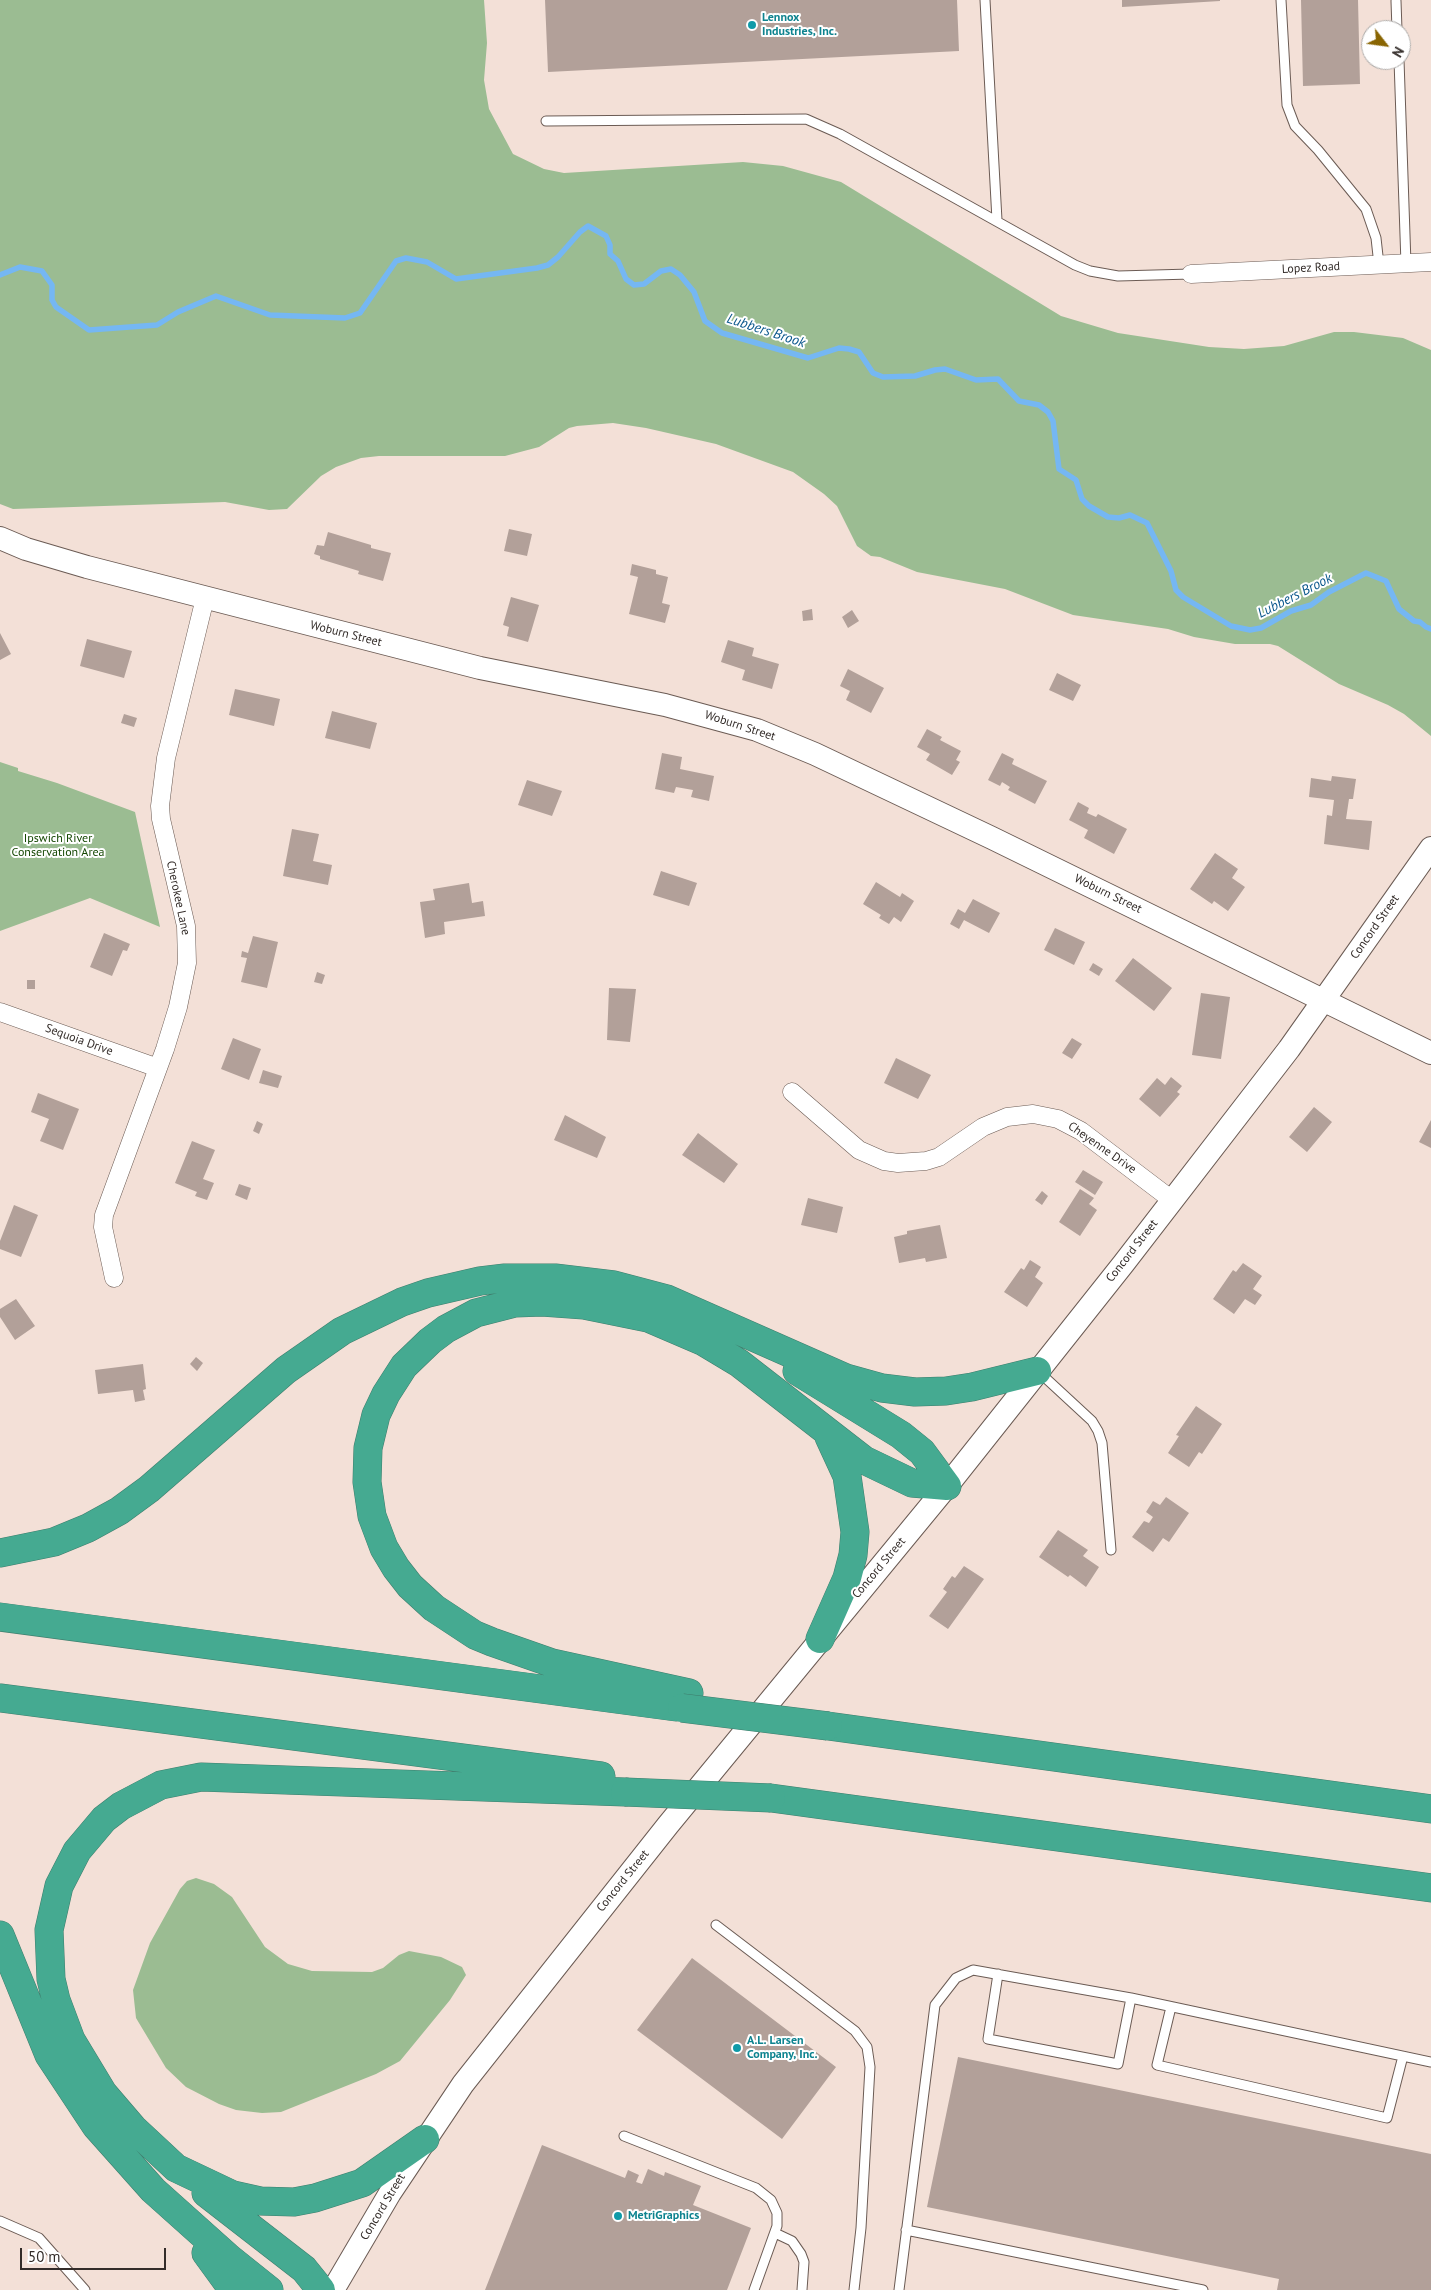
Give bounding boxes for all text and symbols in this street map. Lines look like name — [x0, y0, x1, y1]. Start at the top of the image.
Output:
place label: Lennox Industries, Inc. — [762, 11, 837, 39]
marker: Lennox Industries, Inc. — [746, 19, 758, 31]
north arrow — [1361, 20, 1411, 70]
text: N — [1388, 44, 1408, 60]
street label: Lopez Road — [1281, 259, 1341, 277]
water label: Lubbers Brook — [725, 310, 807, 352]
water label: Lubbers Brook — [1255, 570, 1335, 622]
street label: Woburn Street — [309, 618, 383, 650]
street label: Woburn Street — [703, 708, 777, 744]
park label: Ipswich River Conservation Area — [11, 832, 105, 860]
street label: Cherokee Lane — [163, 860, 193, 936]
street label: Woburn Street — [1072, 871, 1144, 917]
street label: Concord Street — [1347, 892, 1403, 962]
street label: Sequoia Drive — [43, 1021, 115, 1059]
street label: Cheyenne Drive — [1065, 1119, 1139, 1177]
street label: Concord Street — [1103, 1217, 1161, 1285]
street label: Concord Street — [849, 1534, 909, 1602]
street label: Concord Street — [594, 1847, 652, 1915]
place label: A.L. Larsen Company, Inc. — [747, 2034, 817, 2062]
marker: A.L. Larsen Company, Inc. — [731, 2042, 743, 2054]
street label: Concord Street — [357, 2171, 409, 2243]
place label: MetriGraphics — [628, 2209, 699, 2223]
marker: MetriGraphics — [612, 2210, 624, 2222]
scale bar — [22, 2238, 169, 2270]
text: 50 m — [28, 2247, 61, 2266]

